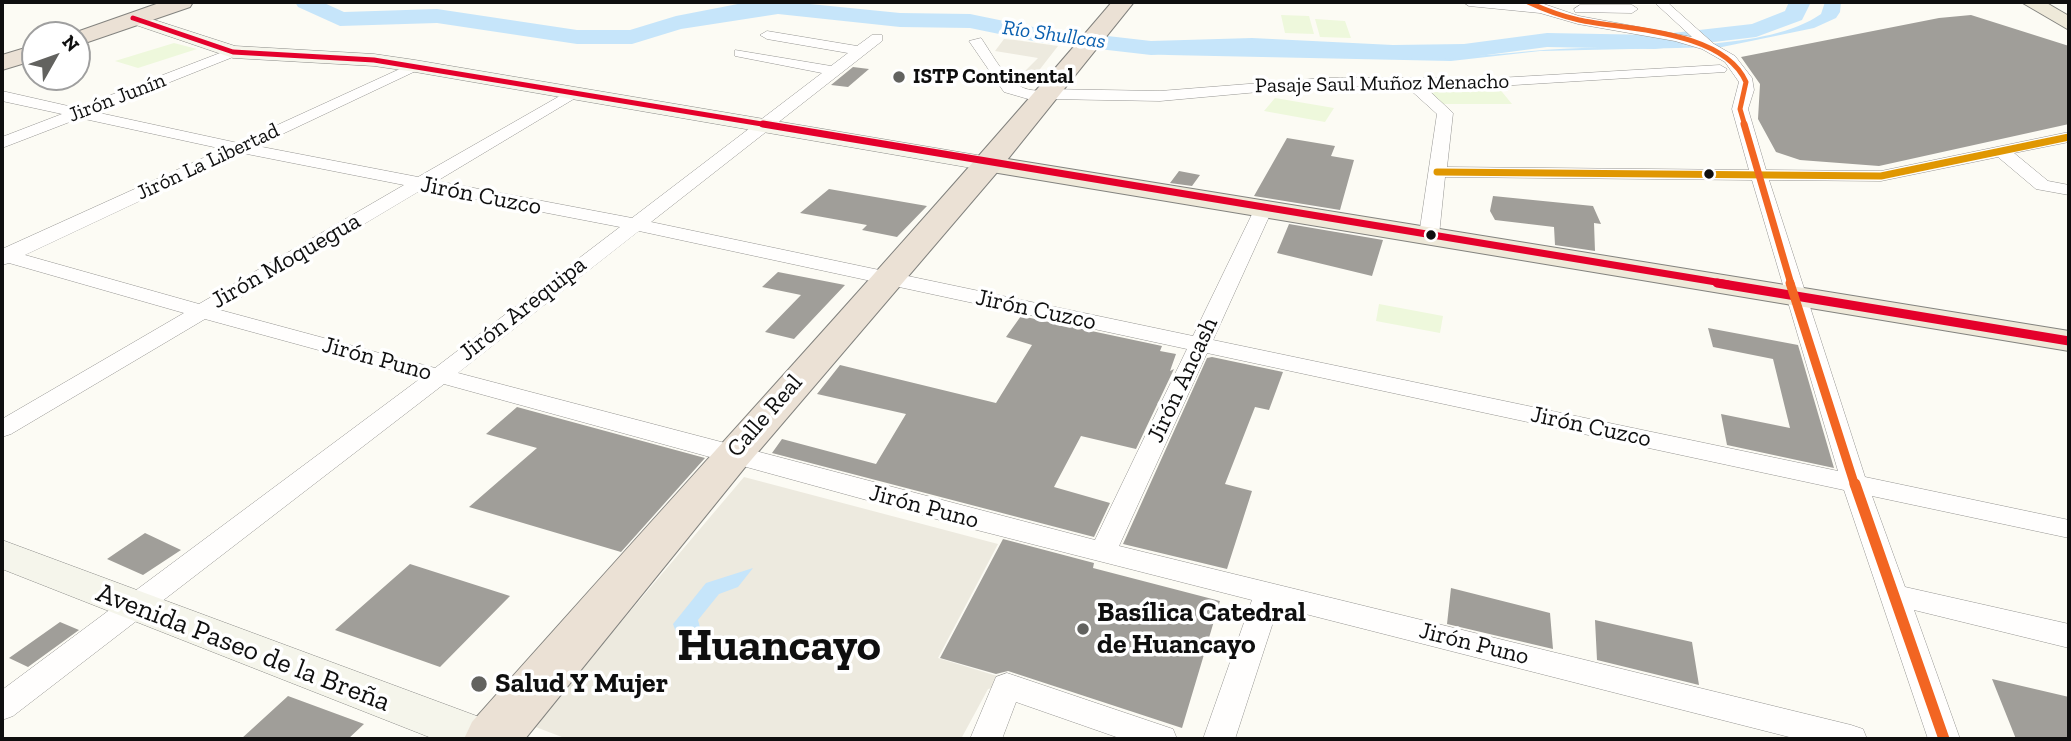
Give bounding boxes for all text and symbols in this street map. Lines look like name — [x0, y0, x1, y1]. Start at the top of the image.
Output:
water label: Río Shullcas — [1001, 15, 1107, 55]
north arrow — [21, 21, 91, 91]
text: N — [57, 31, 84, 56]
place label: ISTP Continental — [913, 64, 1074, 90]
street label: Jirón Junín — [65, 68, 169, 128]
marker: ISTP Continental — [891, 69, 907, 85]
street label: Pasaje Saul Muñoz Menacho — [1255, 69, 1509, 99]
street label: Jirón La Libertad — [133, 118, 283, 206]
unlabelled marker — [1702, 167, 1716, 181]
street label: Jirón Cuzco — [418, 170, 544, 222]
street label: Jirón Moquegua — [206, 207, 366, 315]
unlabelled marker — [1424, 228, 1438, 242]
street label: Jirón Arequipa — [454, 250, 592, 368]
street label: Jirón Cuzco — [973, 283, 1099, 337]
street label: Jirón Ancash — [1141, 313, 1225, 447]
street label: Jirón Puno — [319, 331, 435, 387]
street label: Calle Real — [721, 369, 809, 463]
street label: Jirón Cuzco — [1528, 400, 1654, 454]
street label: Jirón Puno — [866, 479, 982, 535]
street label: Avenida Paseo de la Breña — [91, 576, 395, 720]
place label: Basílica Catedral de Huancayo — [1097, 596, 1306, 662]
street label: Jirón Puno — [1416, 616, 1532, 672]
district label: Huancayo — [677, 619, 881, 675]
marker: Basílica Catedral de Huancayo — [1075, 621, 1091, 637]
place label: Salud Y Mujer — [495, 667, 668, 701]
marker: Salud Y Mujer — [469, 674, 489, 694]

